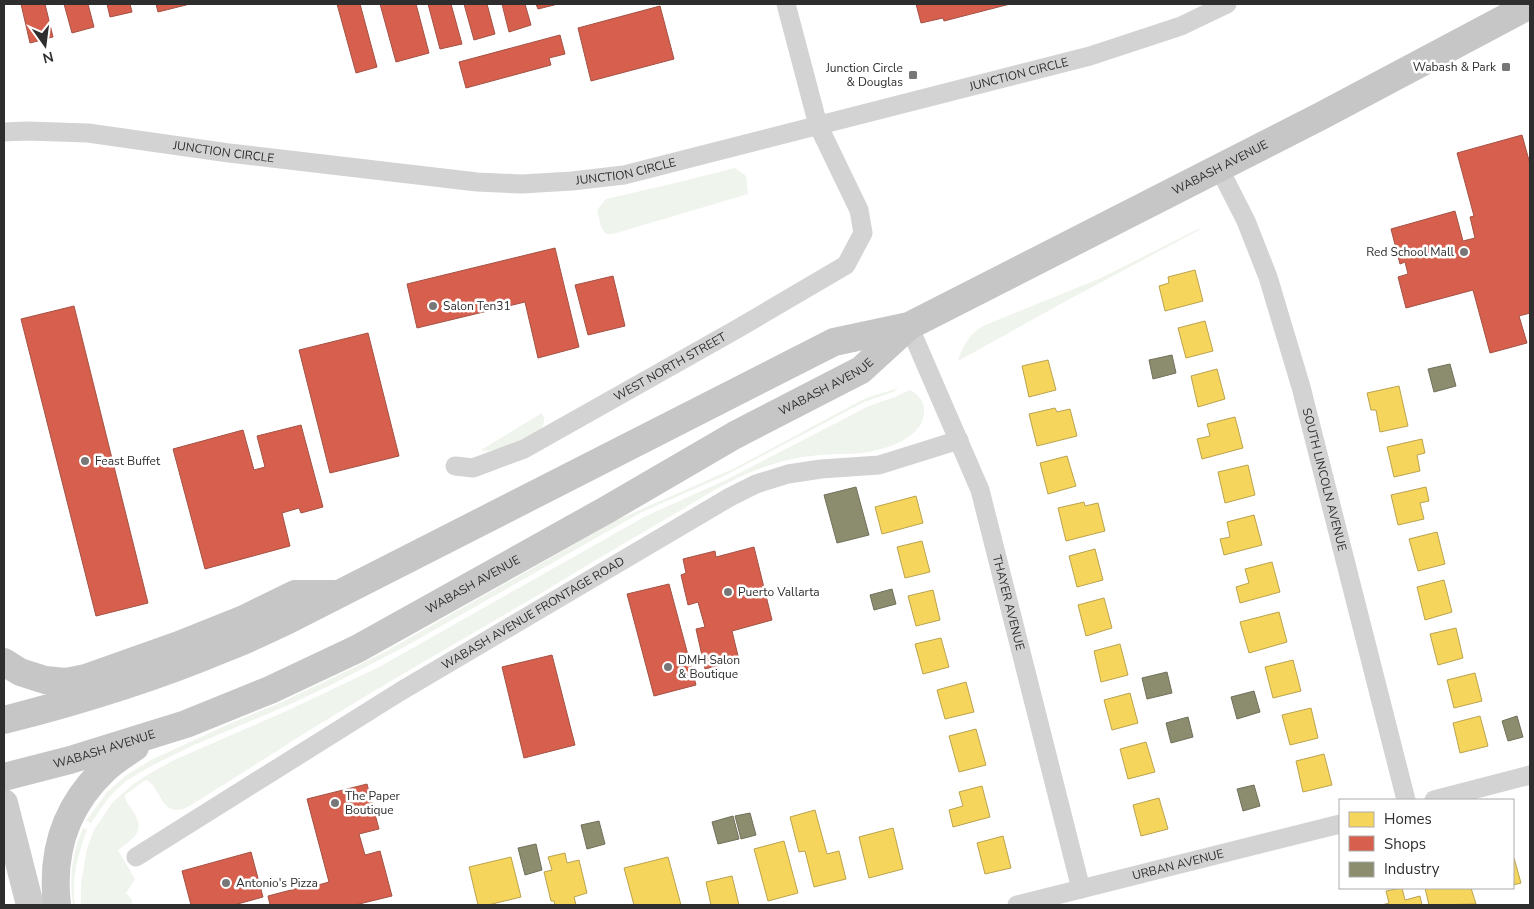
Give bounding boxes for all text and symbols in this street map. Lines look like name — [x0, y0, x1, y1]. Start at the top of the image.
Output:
north arrow — [20, 20, 70, 70]
text: N — [41, 47, 55, 68]
street label: JUNCTION CIRCLE — [966, 54, 1070, 95]
place label: Wabash & Park — [1413, 59, 1497, 75]
place label: Junction Circle & Douglas — [825, 60, 903, 90]
marker: Wabash & Park — [1500, 61, 1512, 73]
marker: Junction Circle & Douglas — [907, 69, 919, 81]
street label: WABASH AVENUE — [1169, 136, 1271, 199]
street label: JUNCTION CIRCLE — [171, 137, 275, 166]
street label: JUNCTION CIRCLE — [574, 154, 678, 189]
place label: Red School Mall — [1366, 244, 1454, 260]
marker: Red School Mall — [1458, 246, 1470, 258]
place label: Salon Ten31 — [443, 298, 511, 314]
marker: Salon Ten31 — [427, 300, 439, 312]
street label: WEST NORTH STREET — [611, 328, 730, 405]
street label: WABASH AVENUE — [776, 354, 877, 419]
street label: SOUTH LINCOLN AVENUE — [1299, 406, 1350, 553]
place label: Feast Buffet — [95, 453, 161, 469]
marker: Feast Buffet — [79, 455, 91, 467]
street label: WABASH AVENUE — [423, 552, 523, 617]
street label: WABASH AVENUE FRONTAGE ROAD — [439, 553, 628, 673]
street label: THAYER AVENUE — [989, 553, 1028, 652]
place label: Puerto Vallarta — [738, 584, 820, 600]
marker: Puerto Vallarta — [722, 586, 734, 598]
place label: DMH Salon & Boutique — [678, 652, 740, 682]
marker: DMH Salon & Boutique — [662, 661, 674, 673]
street label: WABASH AVENUE — [52, 726, 157, 772]
place label: The Paper Boutique — [345, 788, 401, 818]
marker: The Paper Boutique — [329, 797, 341, 809]
legend — [1339, 799, 1514, 889]
text: Homes — [1384, 809, 1432, 829]
text: Shops — [1384, 834, 1426, 854]
street label: URBAN AVENUE — [1131, 845, 1225, 884]
text: Industry — [1384, 859, 1440, 879]
place label: Antonio's Pizza — [236, 875, 318, 891]
marker: Antonio's Pizza — [220, 877, 232, 889]

